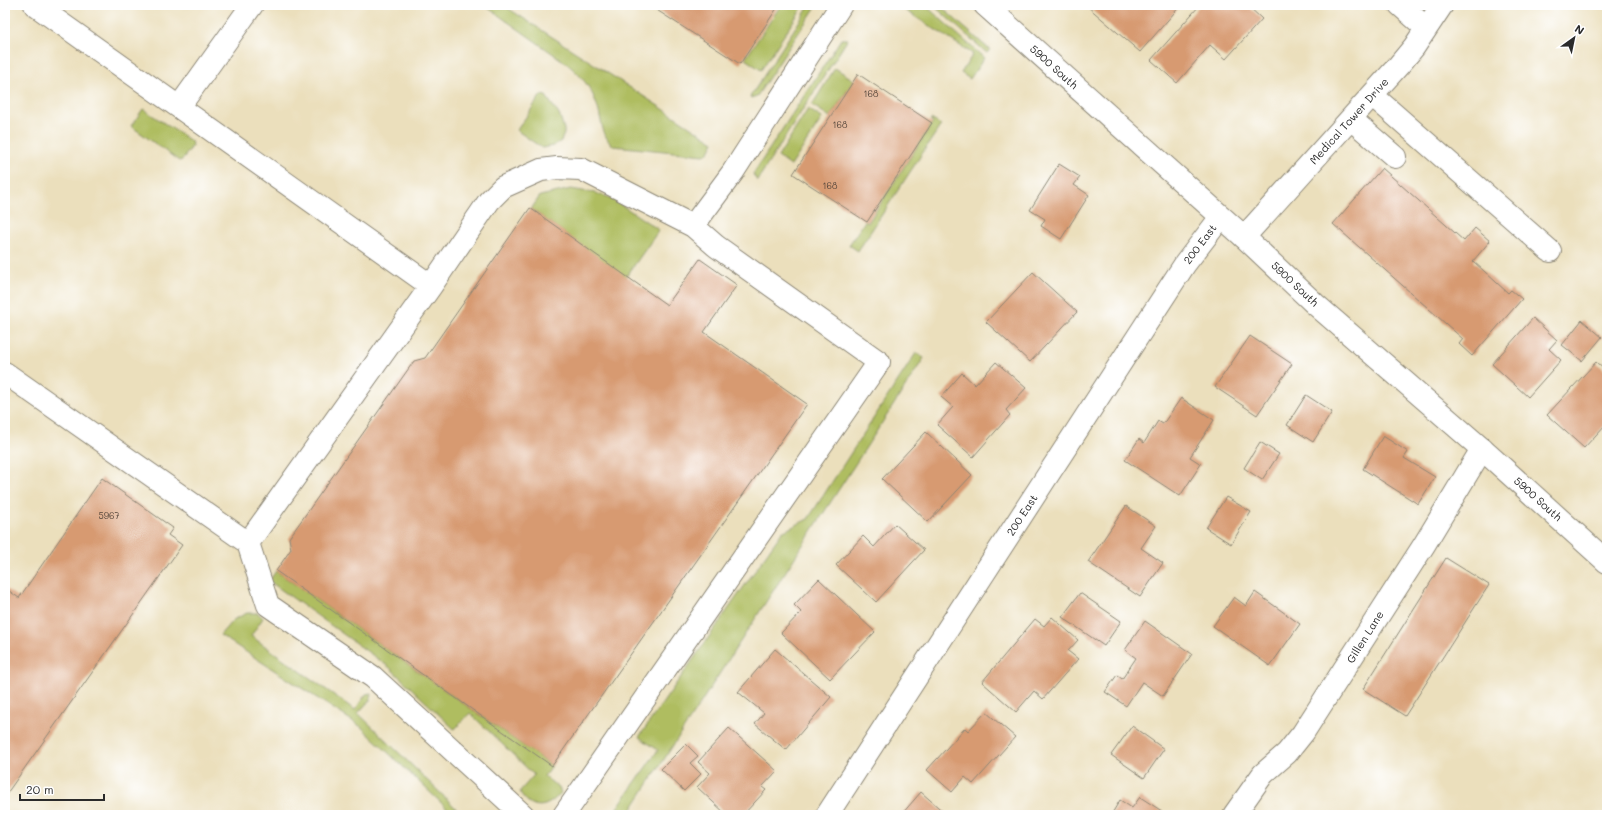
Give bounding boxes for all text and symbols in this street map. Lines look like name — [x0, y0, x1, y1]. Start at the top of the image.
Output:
north arrow — [1554, 18, 1594, 58]
text: N — [1572, 21, 1587, 38]
street label: 5900 South — [1027, 41, 1082, 92]
street label: Medical Tower Drive — [1306, 74, 1392, 167]
house number: 168 — [864, 88, 879, 99]
house number: 168 — [833, 119, 848, 130]
house number: 168 — [823, 180, 838, 191]
street label: 200 East — [1180, 220, 1220, 267]
street label: 5900 South — [1268, 258, 1322, 310]
street label: 5900 South — [1511, 473, 1566, 524]
street label: 200 East — [1003, 491, 1041, 538]
house number: 5967 — [98, 510, 120, 521]
street label: Gillen Lane — [1343, 608, 1387, 666]
scale bar — [20, 776, 104, 802]
text: 20 m — [26, 781, 54, 797]

